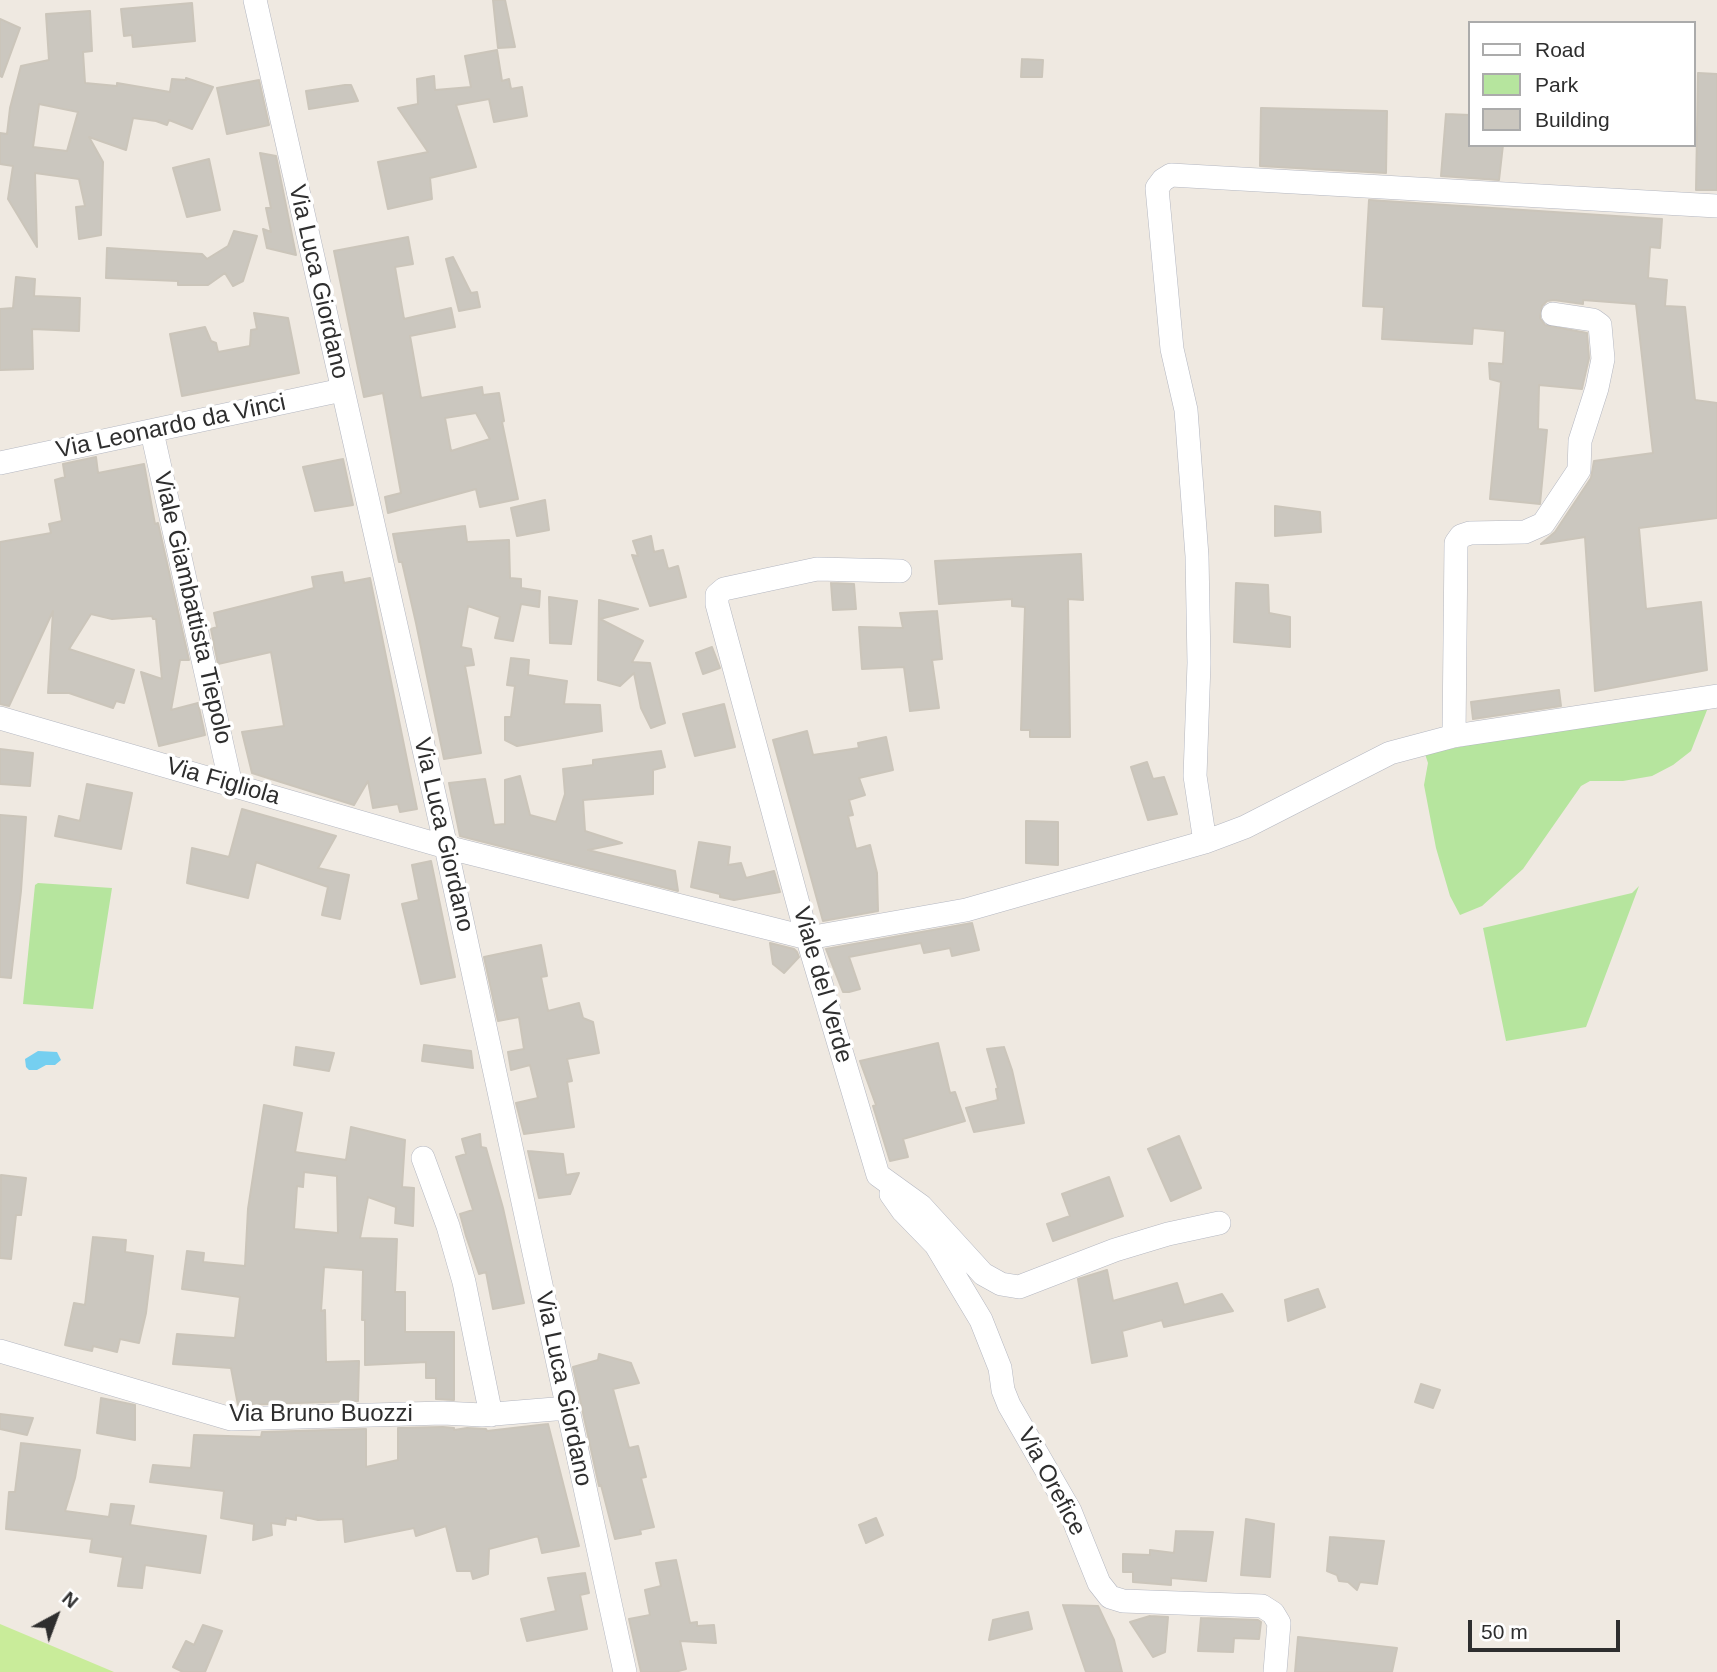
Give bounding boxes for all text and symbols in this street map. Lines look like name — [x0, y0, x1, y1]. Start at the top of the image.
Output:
legend — [1468, 21, 1696, 147]
text: Road — [1535, 38, 1585, 61]
text: Park — [1535, 73, 1578, 96]
text: Building — [1535, 108, 1610, 131]
street label: Via Luca Giordano — [282, 182, 354, 382]
street label: Via Leonardo da Vinci — [54, 389, 288, 465]
street label: Viale Giambattista Tiepolo — [147, 469, 237, 747]
street label: Via Luca Giordano — [407, 735, 479, 935]
street label: Via Figliola — [163, 752, 283, 812]
street label: Viale del Verde — [786, 904, 858, 1066]
street label: Via Luca Giordano — [528, 1289, 598, 1489]
street label: Via Bruno Buozzi — [229, 1400, 413, 1428]
street label: Via Orefice — [1011, 1423, 1091, 1541]
north arrow — [21, 1581, 91, 1651]
text: N — [58, 1587, 82, 1612]
scale bar — [1472, 1606, 1624, 1650]
text: 50 m — [1481, 1620, 1528, 1643]

